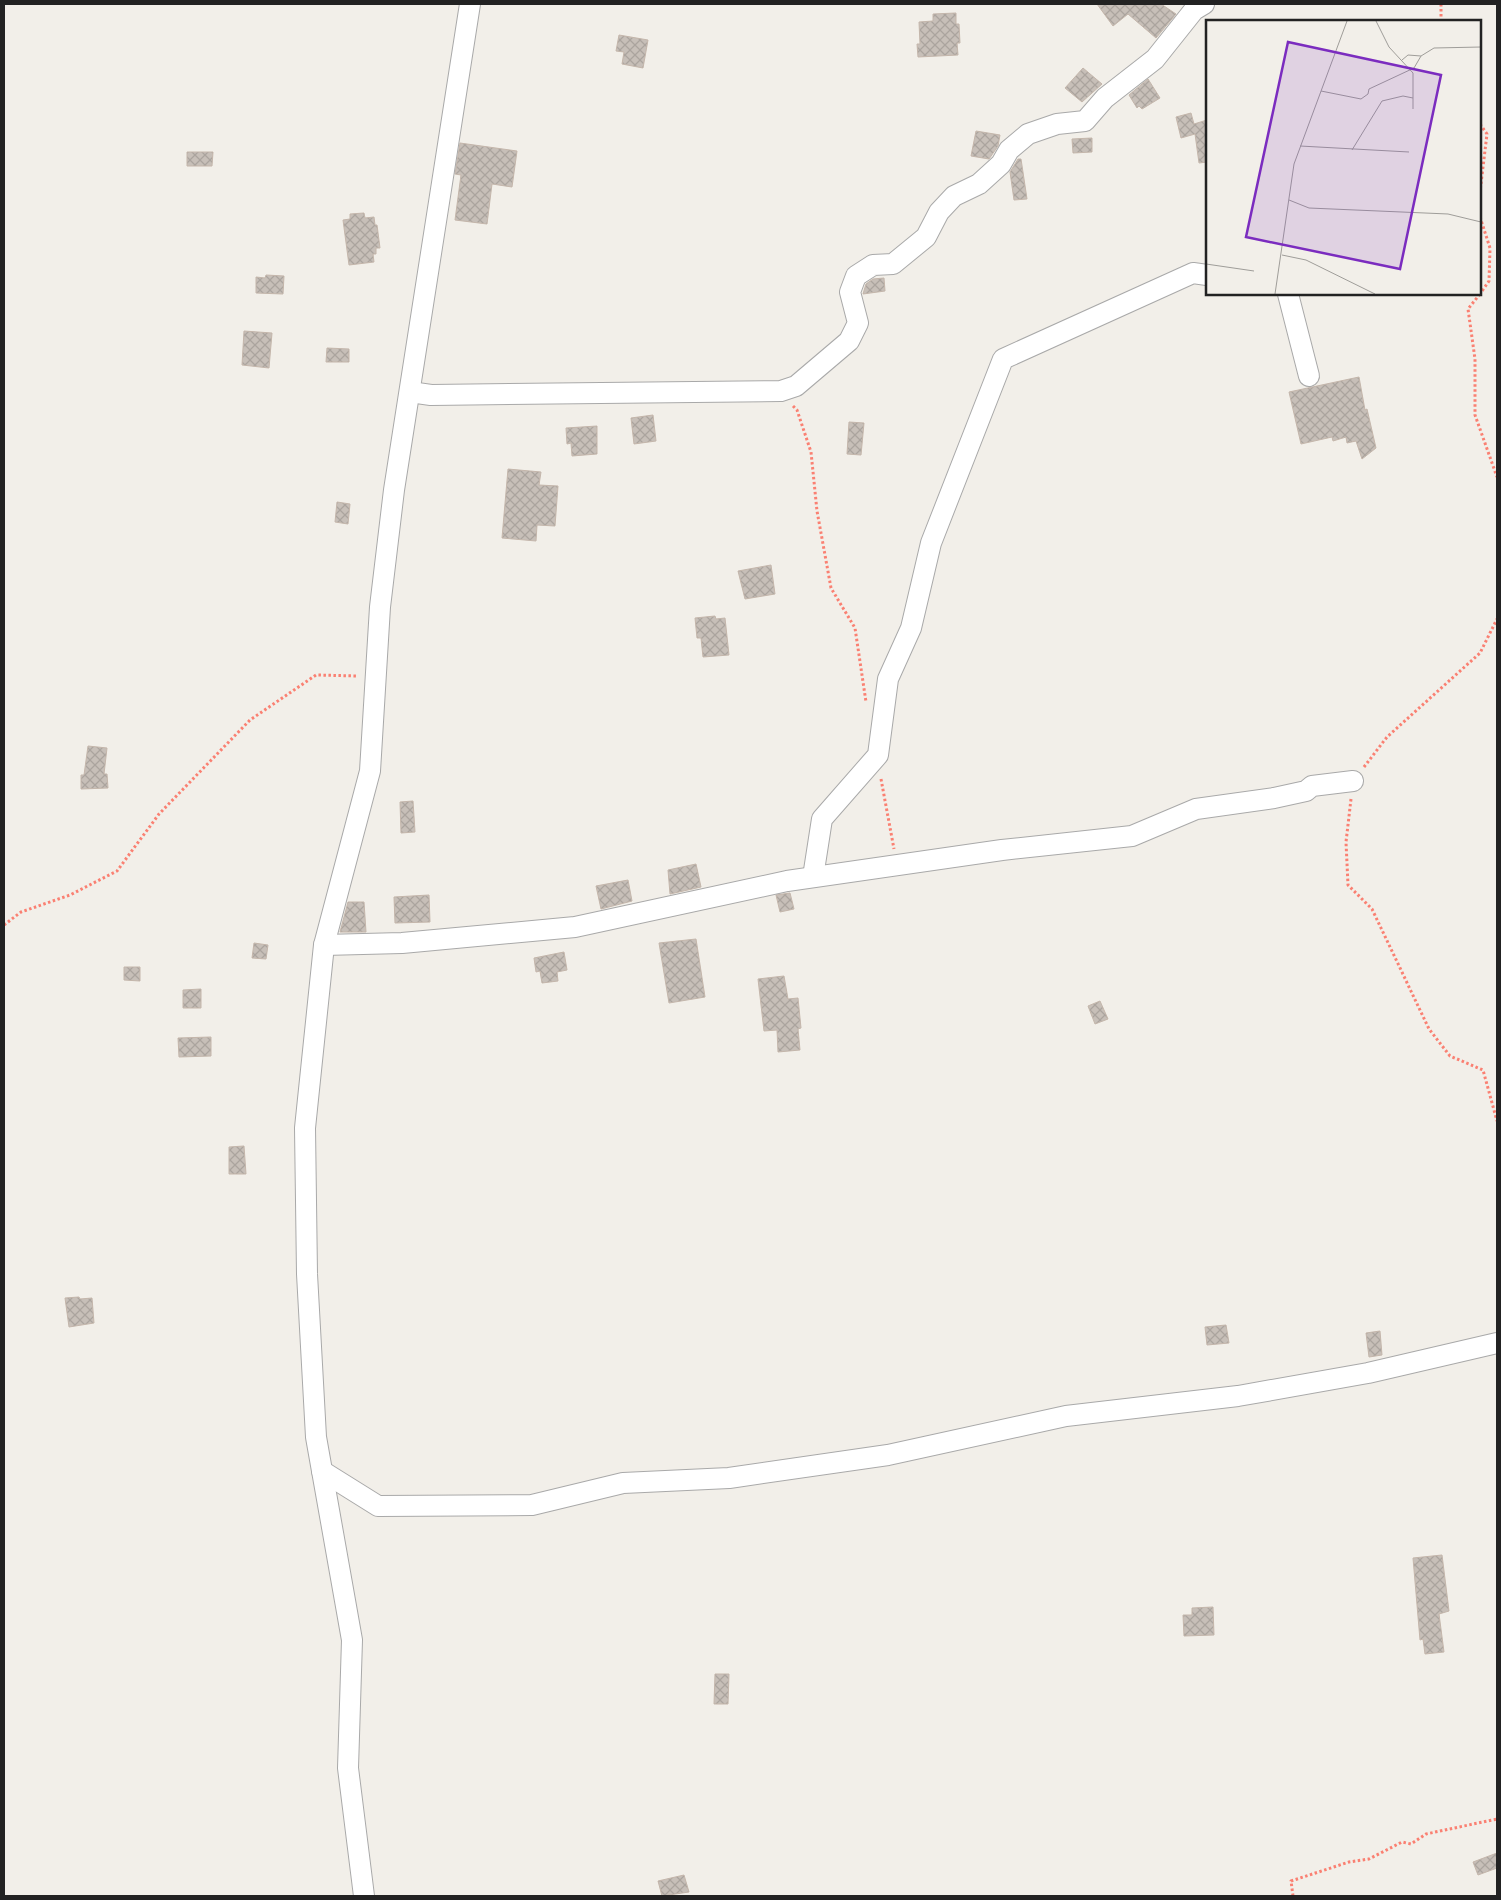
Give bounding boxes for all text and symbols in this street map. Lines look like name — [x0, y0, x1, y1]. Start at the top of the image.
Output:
inset map — [1206, 20, 1481, 295]

